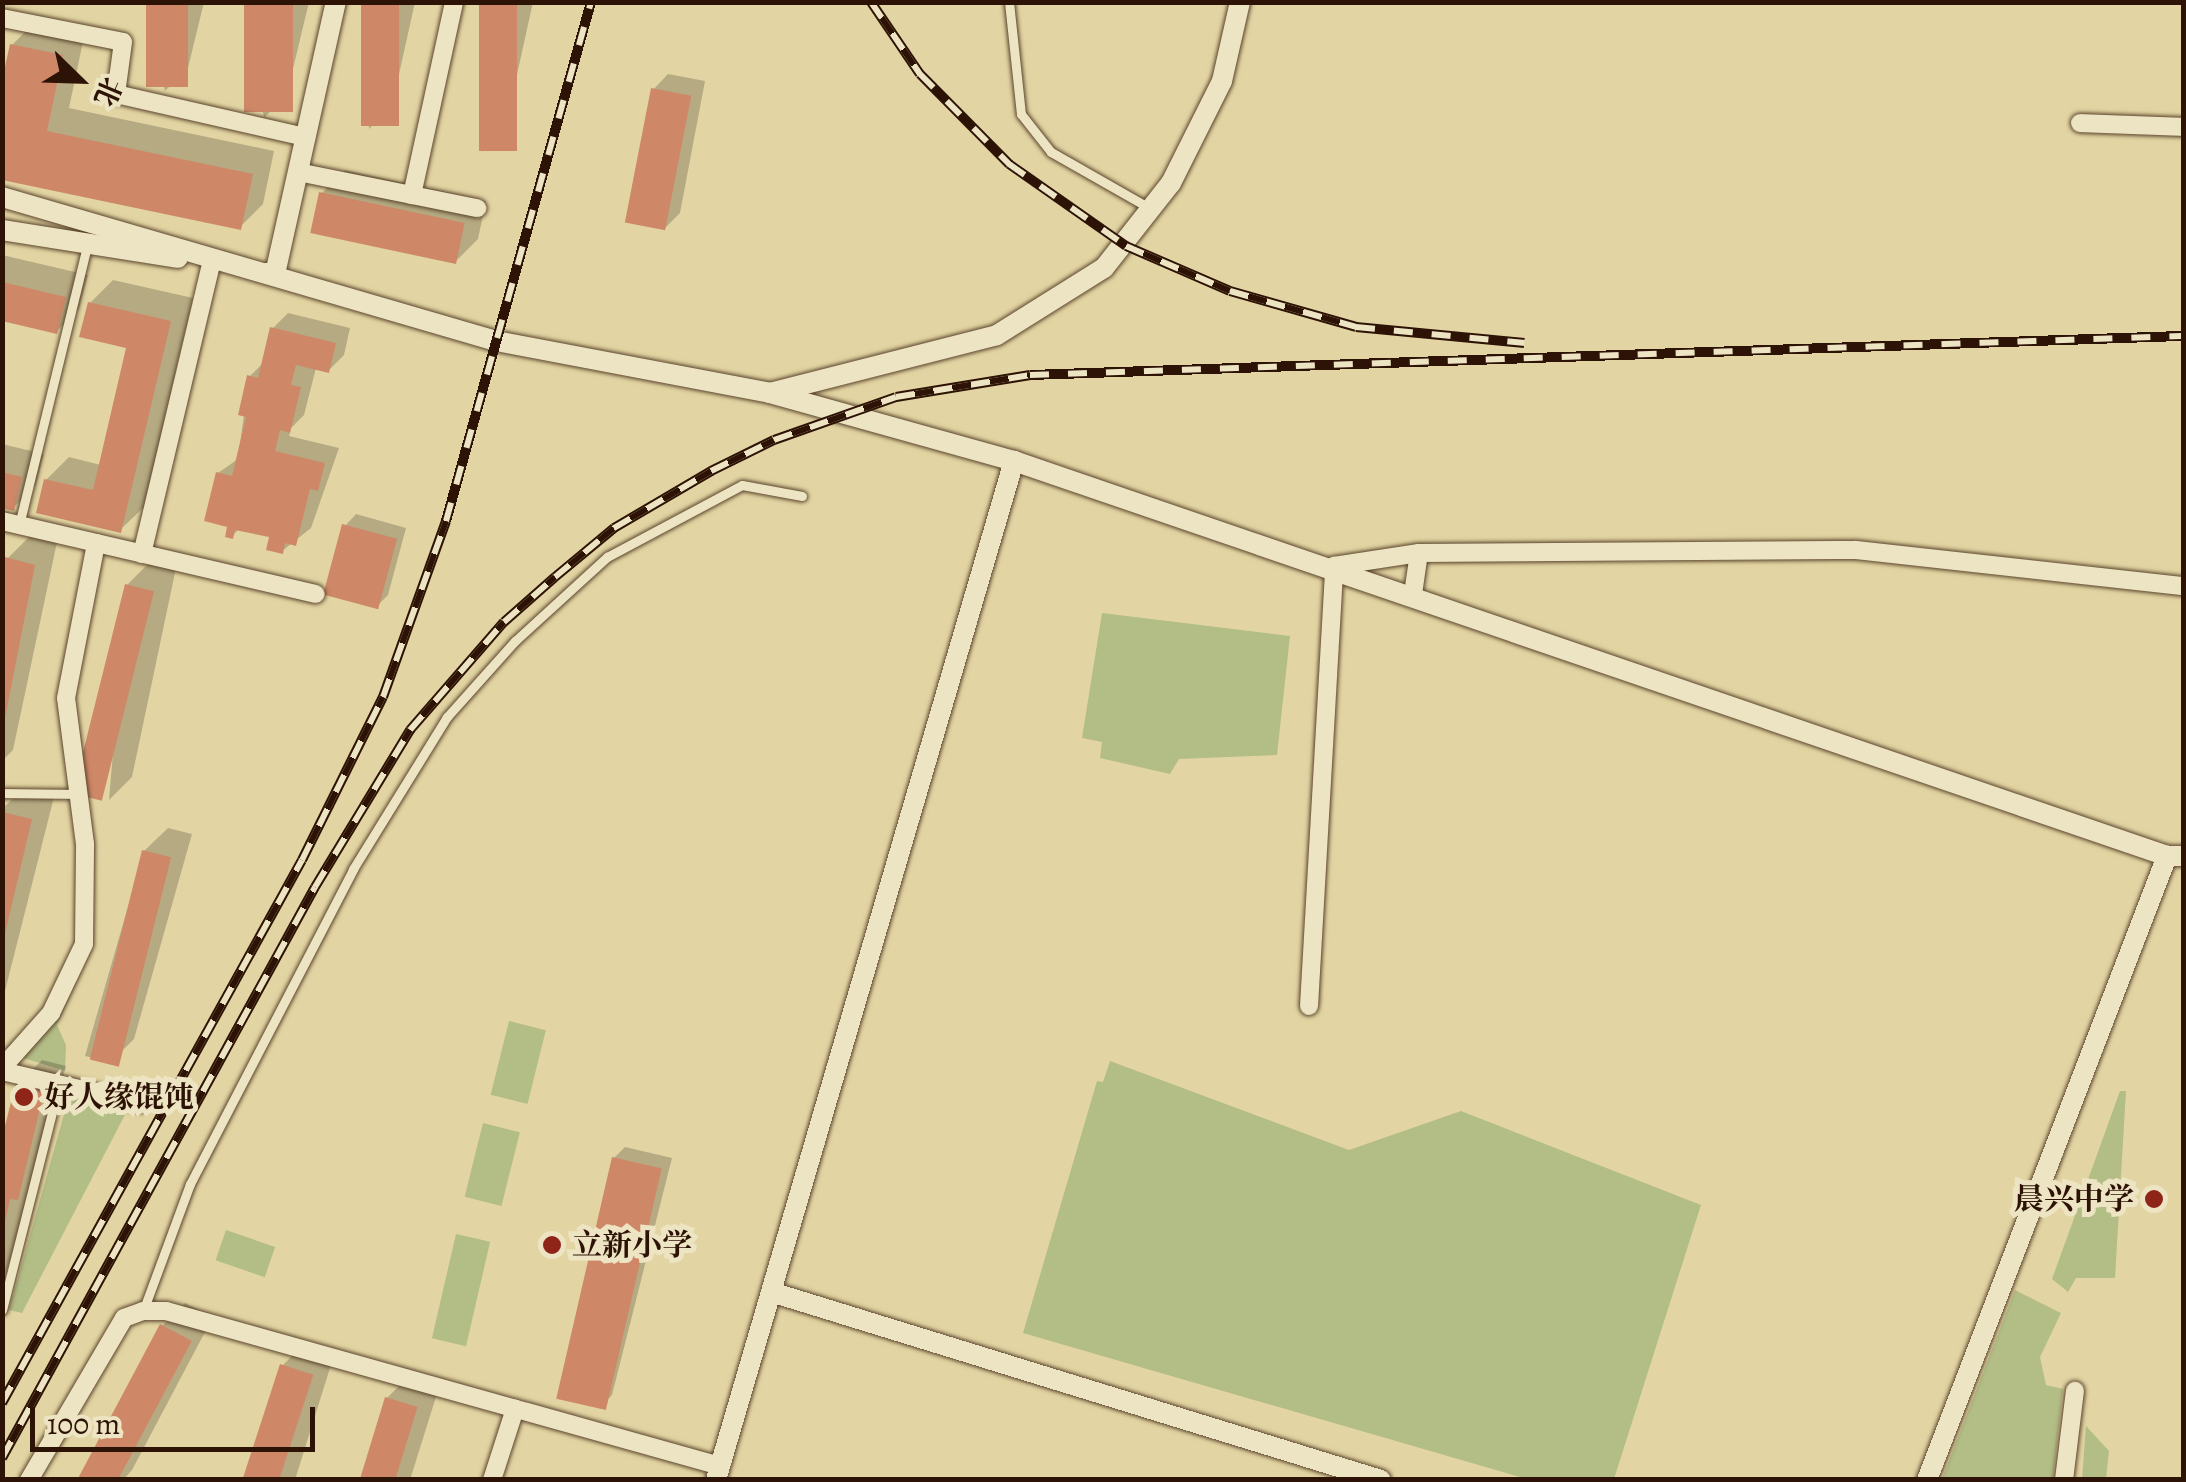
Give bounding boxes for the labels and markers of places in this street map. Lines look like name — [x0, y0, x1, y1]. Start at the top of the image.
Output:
place label: 好人缘馄饨 — [44, 1079, 194, 1115]
marker: 好人缘馄饨 — [13, 1086, 35, 1108]
place label: 晨兴中学 — [2014, 1181, 2134, 1217]
marker: 晨兴中学 — [2143, 1188, 2165, 1210]
place label: 立新小学 — [572, 1227, 692, 1263]
marker: 立新小学 — [541, 1234, 563, 1256]

